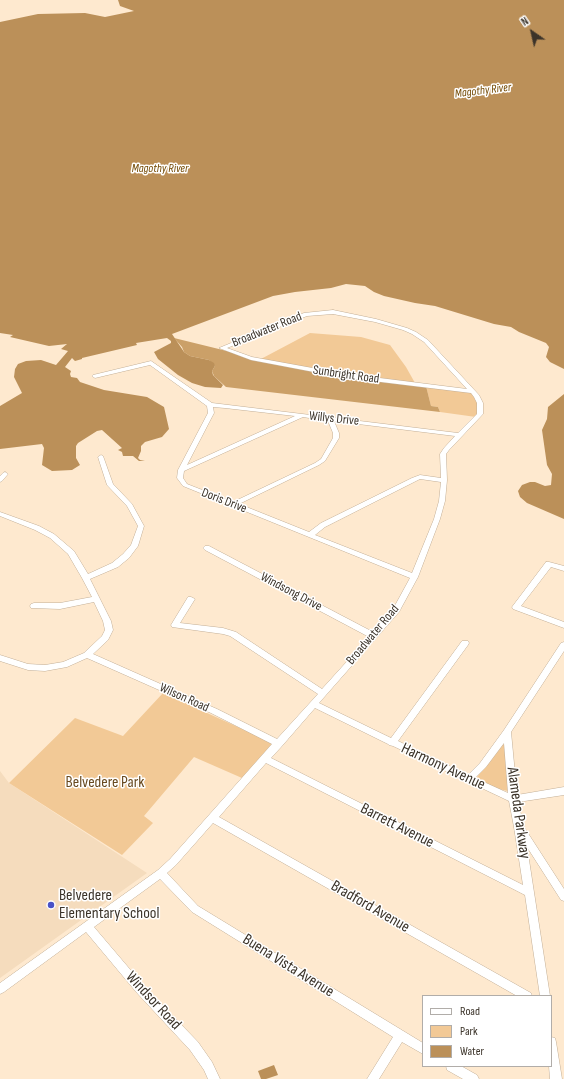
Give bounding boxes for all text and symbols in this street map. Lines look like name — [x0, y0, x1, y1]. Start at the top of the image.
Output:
north arrow — [512, 12, 552, 52]
text: N — [519, 15, 531, 29]
water label: Magothy River — [454, 80, 512, 102]
water label: Magothy River — [132, 162, 188, 176]
street label: Broadwater Road — [230, 309, 304, 351]
street label: Sunbright Road — [312, 363, 380, 387]
street label: Willys Drive — [308, 409, 360, 429]
street label: Doris Drive — [199, 485, 249, 517]
street label: Windsong Drive — [258, 569, 324, 615]
street label: Broadwater Road — [343, 602, 403, 668]
street label: Wilson Road — [157, 680, 211, 716]
street label: Harmony Avenue — [398, 739, 488, 795]
street label: Alameda Parkway — [502, 766, 534, 860]
park label: Belvedere Park — [66, 773, 144, 793]
street label: Barrett Avenue — [357, 799, 437, 853]
street label: Bradford Avenue — [327, 877, 413, 937]
place label: Belvedere Elementary School — [59, 886, 159, 924]
marker: Belvedere Elementary School — [46, 900, 56, 910]
street label: Buena Vista Avenue — [239, 930, 337, 1002]
street label: Windsor Road — [121, 968, 185, 1034]
legend — [422, 995, 552, 1067]
text: Road — [460, 1004, 480, 1019]
text: Park — [460, 1024, 478, 1039]
text: Water — [460, 1044, 484, 1059]

